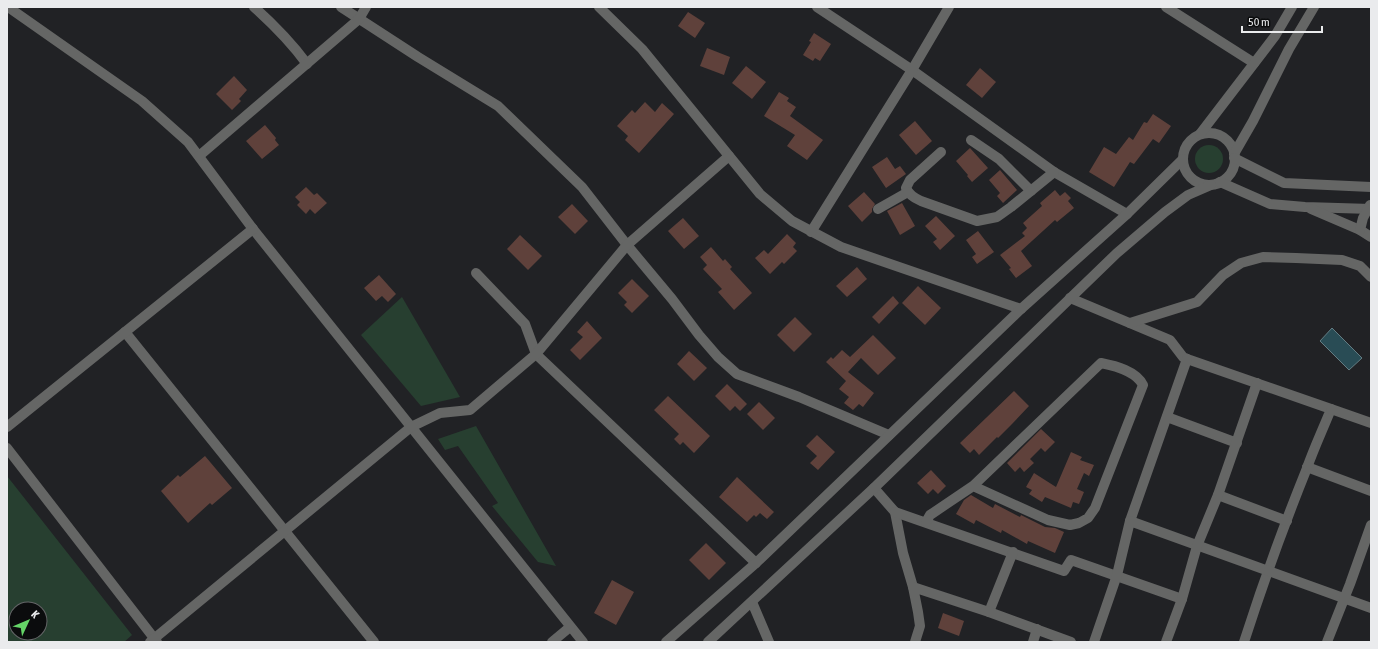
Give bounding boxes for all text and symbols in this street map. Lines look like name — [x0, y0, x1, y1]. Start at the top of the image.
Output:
scale bar — [1242, 8, 1322, 34]
text: 50 m — [1248, 15, 1270, 29]
north arrow — [8, 601, 48, 641]
text: K — [29, 608, 42, 621]

